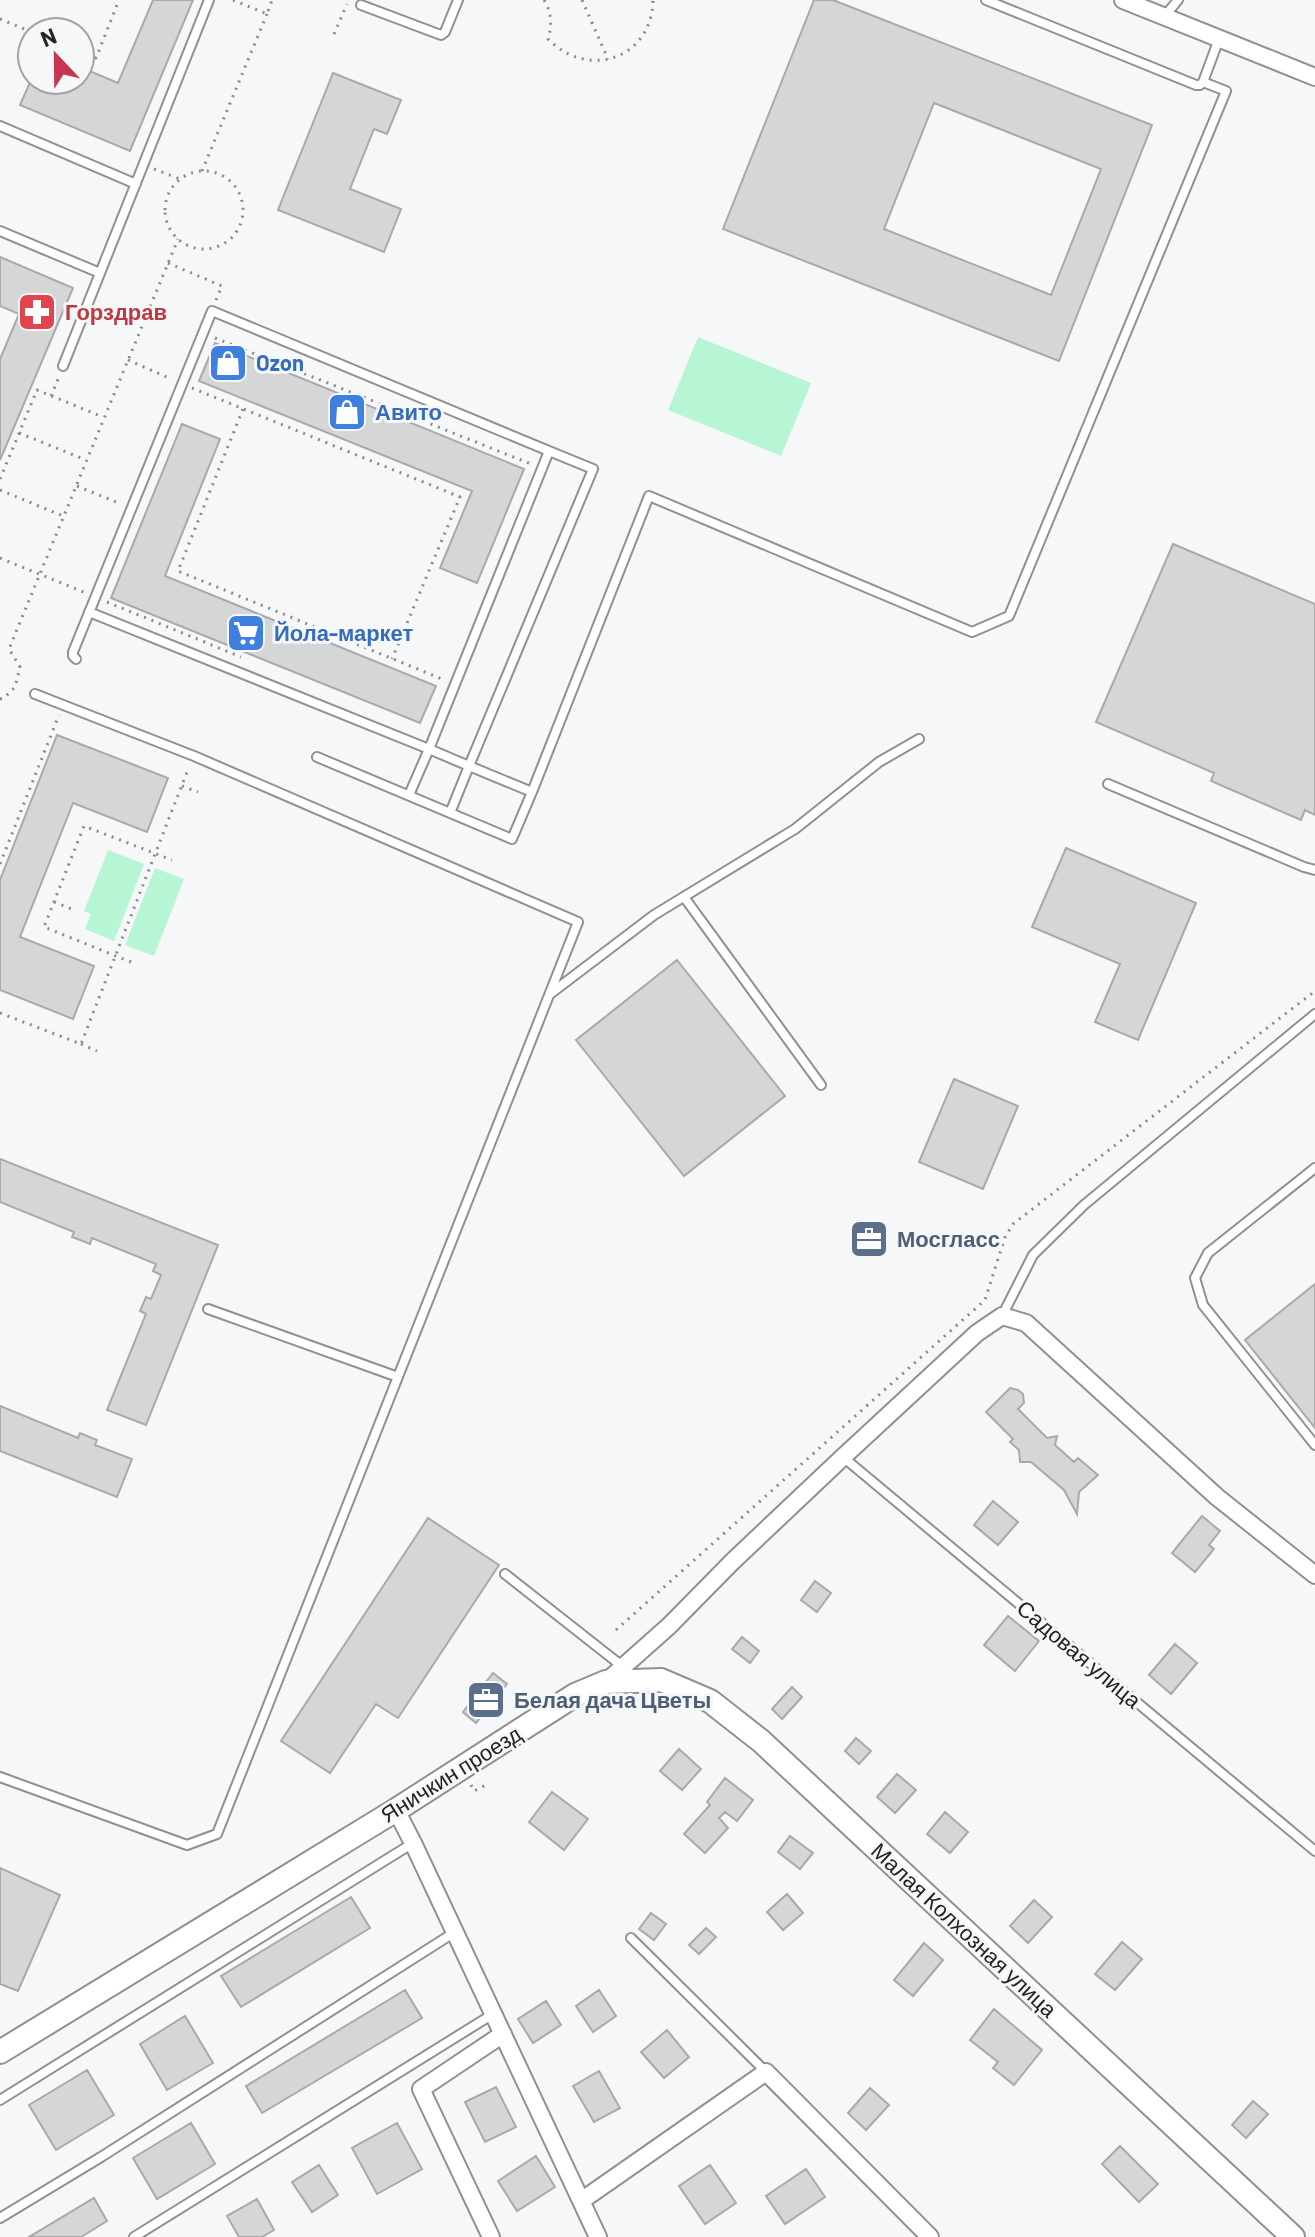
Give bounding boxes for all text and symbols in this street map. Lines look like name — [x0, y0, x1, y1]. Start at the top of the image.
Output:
north arrow — [16, 16, 96, 96]
text: N — [36, 22, 60, 51]
pharmacy icon: Горздрав — [16, 291, 58, 333]
place label: Горздрав — [65, 298, 167, 325]
shop icon: Ozon — [207, 342, 249, 384]
place label: Ozon — [256, 349, 304, 375]
shop icon: Авито — [326, 391, 368, 433]
place label: Авито — [375, 398, 442, 424]
supermarket icon: Йола-маркет — [225, 612, 267, 654]
place label: Йола-маркет — [274, 619, 414, 646]
office icon: Мосгласс — [848, 1218, 890, 1260]
place label: Мосгласс — [897, 1225, 1000, 1251]
street label: Садовая улица — [1012, 1594, 1148, 1714]
office icon: Белая дача Цветы — [465, 1679, 507, 1721]
place label: Белая дача Цветы — [514, 1686, 711, 1713]
street label: Яничкин проезд — [375, 1719, 526, 1828]
street label: Малая Колхозная улица — [866, 1837, 1063, 2023]

